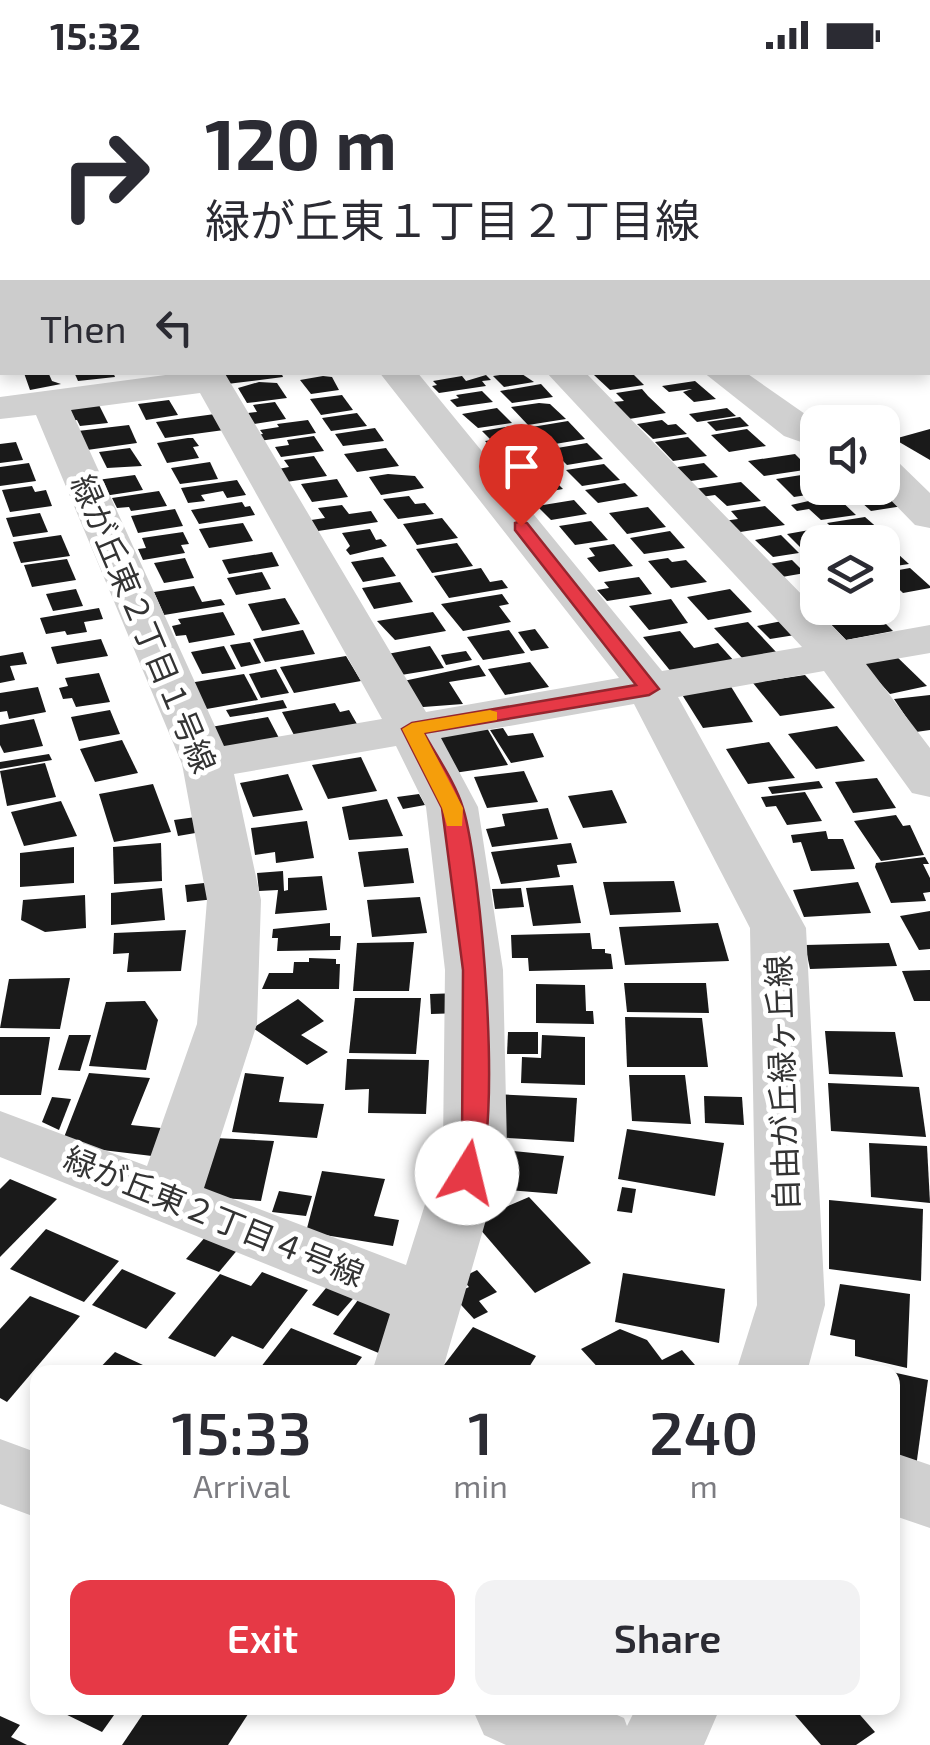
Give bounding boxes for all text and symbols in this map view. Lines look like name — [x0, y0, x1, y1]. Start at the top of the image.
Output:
text: 15:32 — [50, 12, 141, 58]
text: 120 m — [205, 100, 397, 184]
icon: right — [40, 110, 170, 240]
text: 緑が丘東１丁目２丁目線 — [205, 192, 700, 246]
icon: left — [147, 300, 202, 355]
text: Then — [40, 305, 127, 351]
map controls — [800, 405, 900, 625]
button: sound — [800, 405, 900, 505]
pin — [479, 424, 564, 527]
icon: arrive — [494, 439, 549, 494]
street label: 緑が丘東２丁目１号線 — [65, 469, 225, 778]
button: layers — [800, 525, 900, 625]
street label: 自由が丘緑ヶ丘線 — [758, 954, 804, 1212]
position arrow — [415, 1121, 519, 1225]
street label: 緑が丘東２丁目４号線 — [59, 1138, 370, 1293]
text: 15:33 — [172, 1395, 312, 1467]
text: 1 — [468, 1395, 493, 1467]
text: 240 — [649, 1395, 758, 1467]
text: Arrival — [193, 1466, 290, 1504]
text: min — [453, 1466, 508, 1504]
text: m — [690, 1466, 718, 1504]
button: Exit — [70, 1580, 455, 1695]
button: Share — [475, 1580, 860, 1695]

